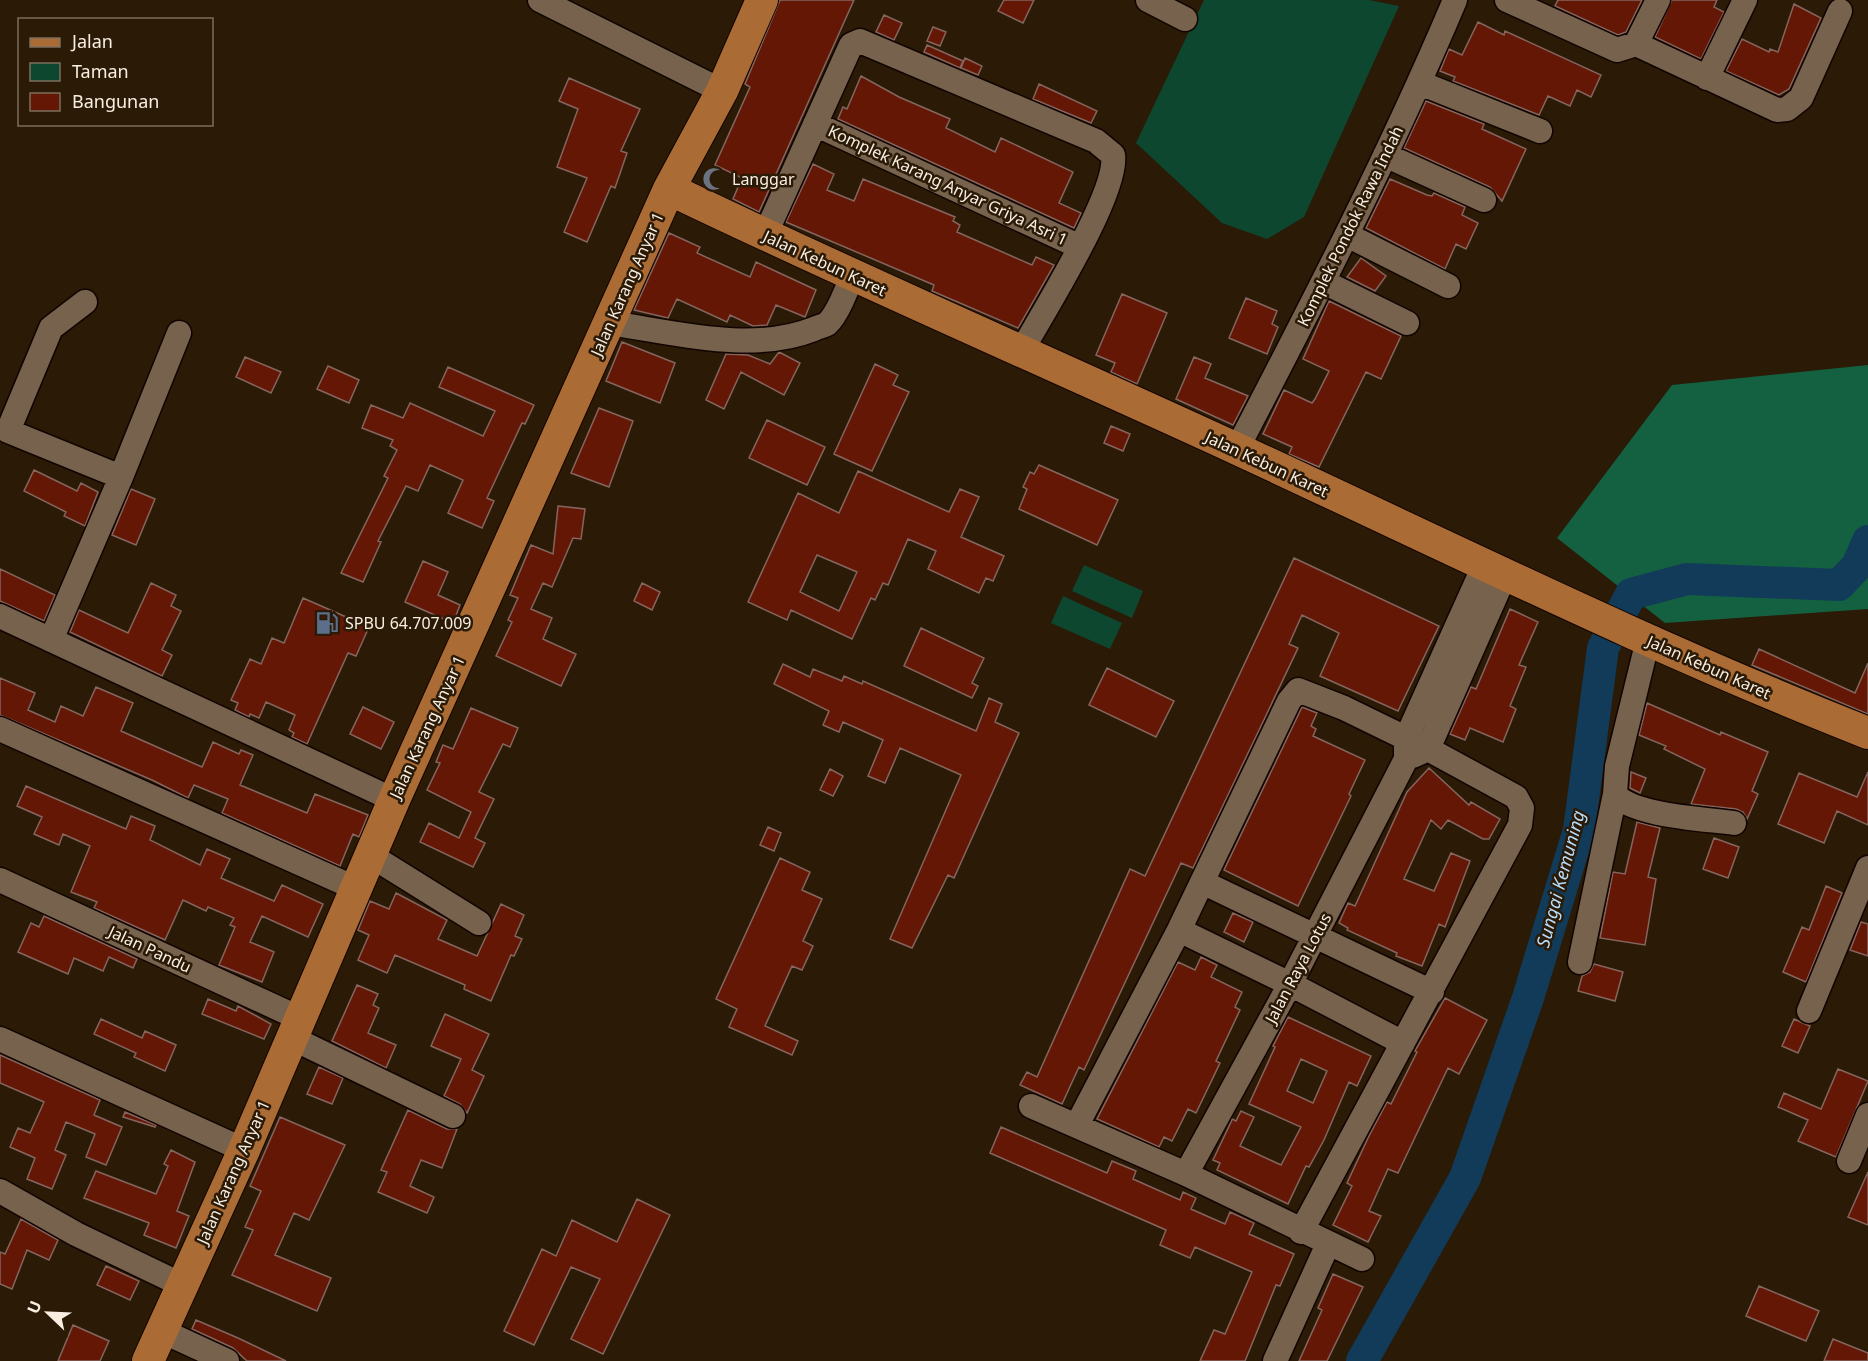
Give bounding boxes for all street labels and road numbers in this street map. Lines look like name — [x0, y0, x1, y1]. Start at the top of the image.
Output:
street label: Komplek Karang Anyar Griya Asri 1 — [825, 120, 1071, 250]
street label: Komplek Pondok Rawa Indah — [1292, 122, 1408, 330]
street label: Jalan Karang Anyar 1 — [584, 208, 669, 361]
street label: Jalan Kebun Karet — [758, 224, 890, 301]
street label: Jalan Kebun Karet — [1200, 425, 1332, 502]
street label: Jalan Kebun Karet — [1642, 629, 1775, 704]
street label: Jalan Karang Anyar 1 — [383, 652, 470, 804]
street label: Jalan Raya Lotus — [1259, 909, 1336, 1029]
street label: Jalan Pandu — [103, 919, 195, 978]
street label: Jalan Karang Anyar 1 — [190, 1096, 275, 1249]

